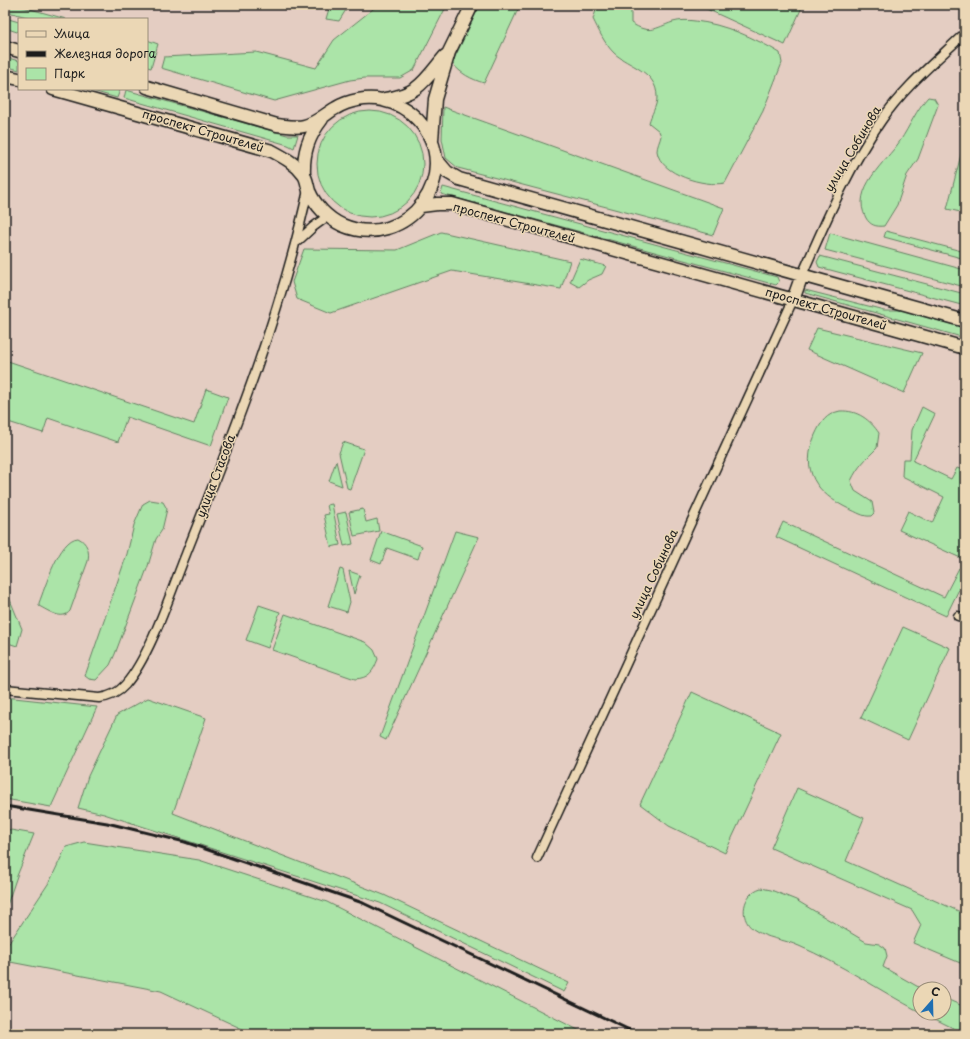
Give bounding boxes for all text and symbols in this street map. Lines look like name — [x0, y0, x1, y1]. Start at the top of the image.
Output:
legend — [18, 18, 148, 90]
text: Улица — [54, 24, 90, 42]
text: Железная дорога — [54, 44, 157, 62]
text: Парк — [54, 64, 86, 82]
street label: улица Собинова — [819, 102, 885, 195]
street label: проспект Строителей — [140, 104, 266, 156]
street label: проспект Строителей — [451, 197, 577, 247]
street label: проспект Строителей — [763, 282, 889, 334]
street label: улица Стасова — [191, 431, 239, 520]
street label: улица Собинова — [624, 525, 682, 621]
north arrow — [912, 981, 952, 1021]
text: С — [929, 982, 942, 1001]

